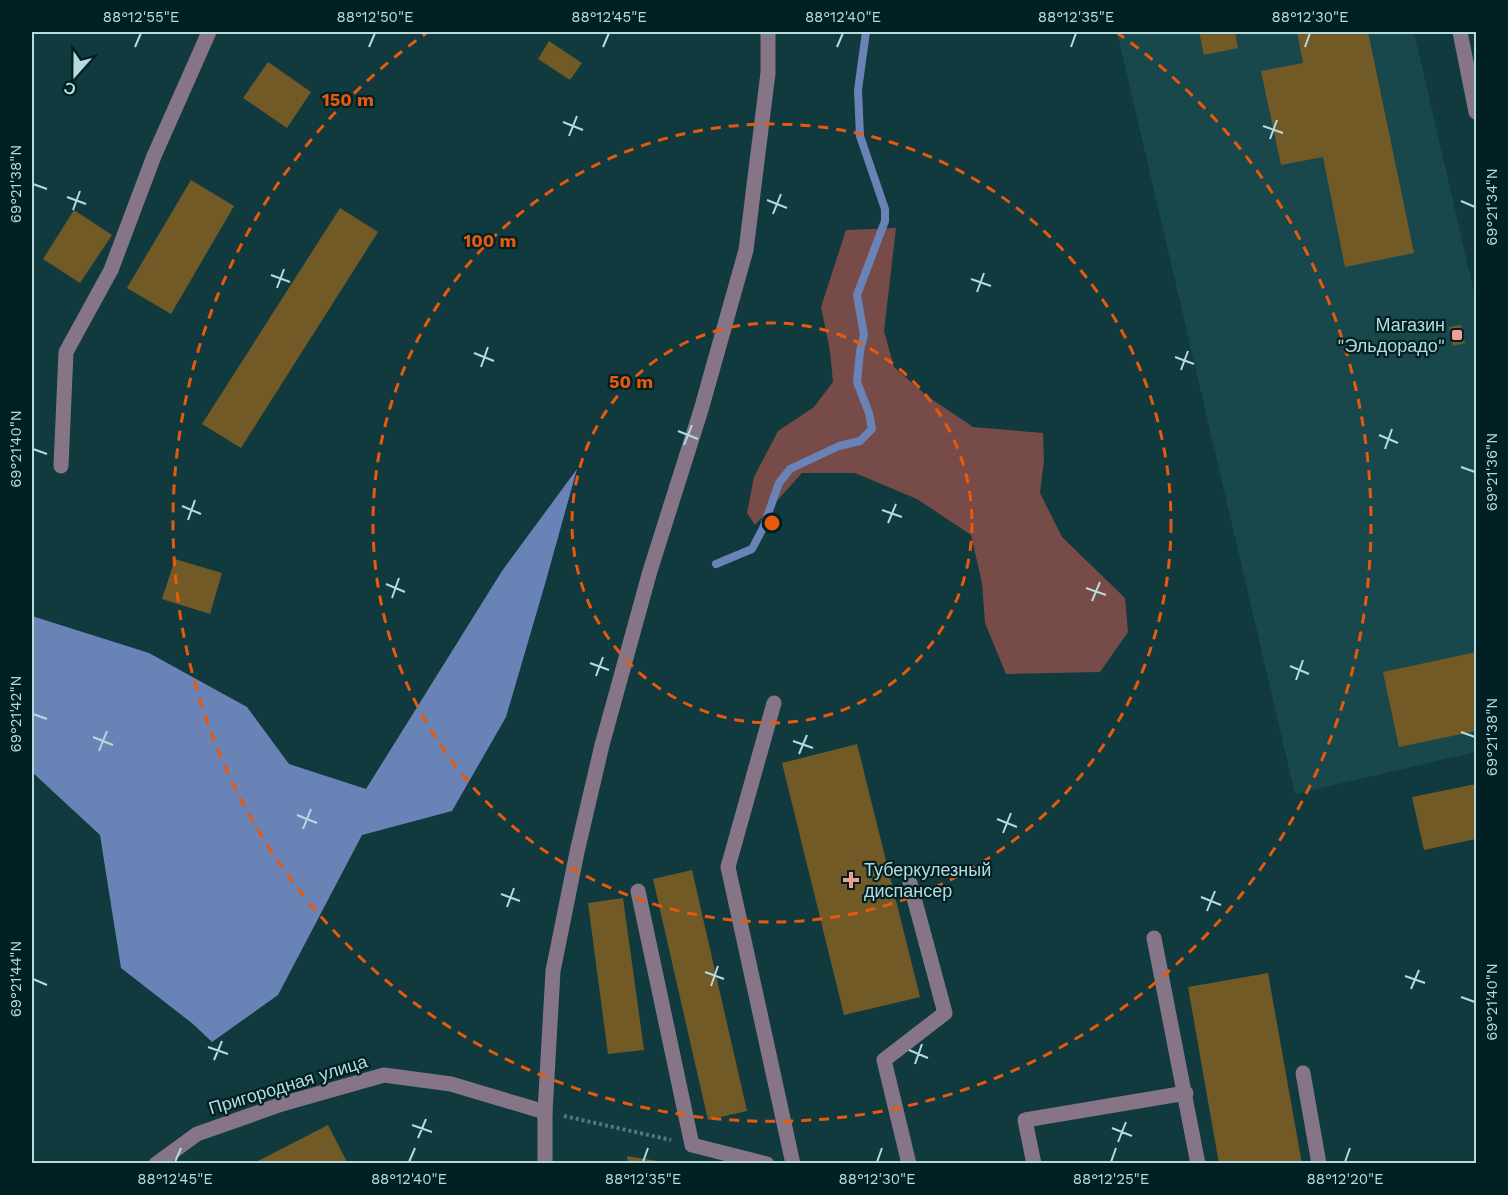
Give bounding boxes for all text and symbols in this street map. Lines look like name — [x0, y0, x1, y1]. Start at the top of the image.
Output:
text: 88°12'55"E — [103, 8, 179, 26]
text: 88°12'50"E — [336, 8, 414, 26]
text: 88°12'45"E — [571, 8, 647, 26]
text: 88°12'40"E — [805, 8, 881, 26]
text: 88°12'35"E — [1038, 8, 1114, 26]
text: 88°12'30"E — [1271, 8, 1349, 26]
north arrow — [45, 45, 105, 105]
text: С — [61, 77, 79, 99]
text: 150 m — [322, 89, 374, 110]
text: 69°21'38"N — [7, 145, 25, 223]
text: 69°21'34"N — [1483, 168, 1501, 246]
text: 100 m — [463, 230, 517, 251]
place label: Магазин "Эльдорадо" — [1337, 314, 1445, 356]
marker: Магазин "Эльдорадо" — [1450, 328, 1464, 342]
text: 50 m — [609, 371, 653, 392]
text: 69°21'40"N — [7, 410, 25, 488]
text: 69°21'36"N — [1483, 433, 1501, 511]
centre of rings — [762, 513, 782, 533]
text: 69°21'42"N — [7, 676, 25, 752]
text: 69°21'38"N — [1483, 698, 1501, 776]
place label: Туберкулезный диспансер — [864, 859, 991, 901]
marker: Туберкулезный диспансер — [842, 871, 860, 889]
text: 69°21'44"N — [7, 941, 25, 1017]
text: 69°21'40"N — [1483, 963, 1501, 1041]
street label: Пригородная улица — [206, 1050, 371, 1119]
text: 88°12'45"E — [137, 1170, 213, 1188]
text: 88°12'40"E — [371, 1170, 447, 1188]
text: 88°12'35"E — [605, 1170, 681, 1188]
text: 88°12'30"E — [838, 1170, 916, 1188]
text: 88°12'25"E — [1073, 1170, 1149, 1188]
text: 88°12'20"E — [1306, 1170, 1384, 1188]

